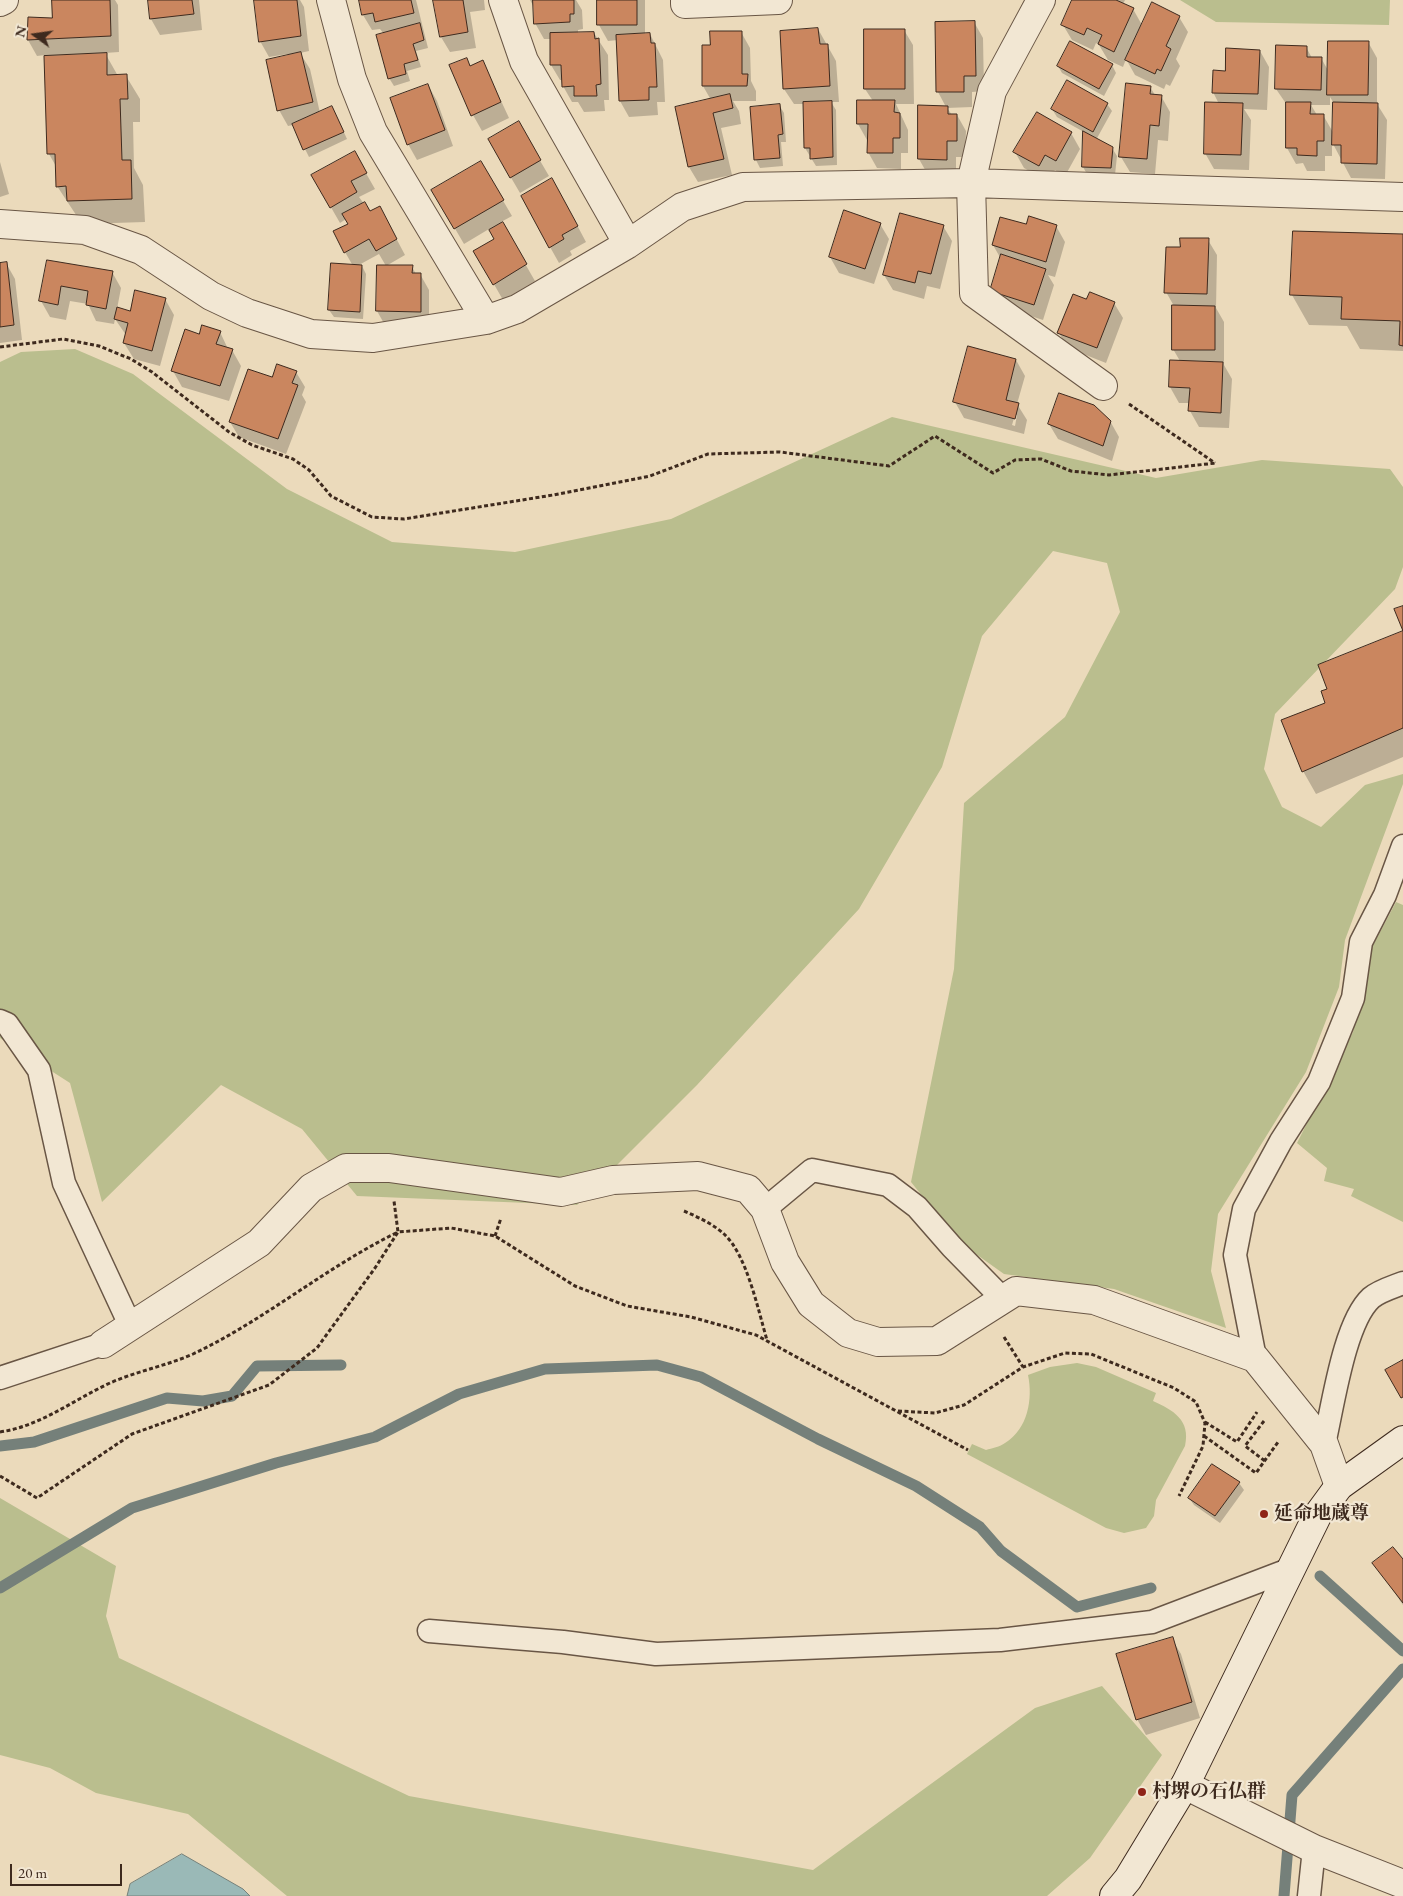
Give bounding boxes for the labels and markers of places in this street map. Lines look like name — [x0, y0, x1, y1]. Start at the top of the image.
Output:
place label: 延命地蔵尊 — [1274, 1503, 1369, 1525]
marker: 延命地蔵尊 — [1258, 1508, 1270, 1520]
place label: 村堺の石仏群 — [1152, 1781, 1266, 1803]
marker: 村堺の石仏群 — [1136, 1786, 1148, 1798]

